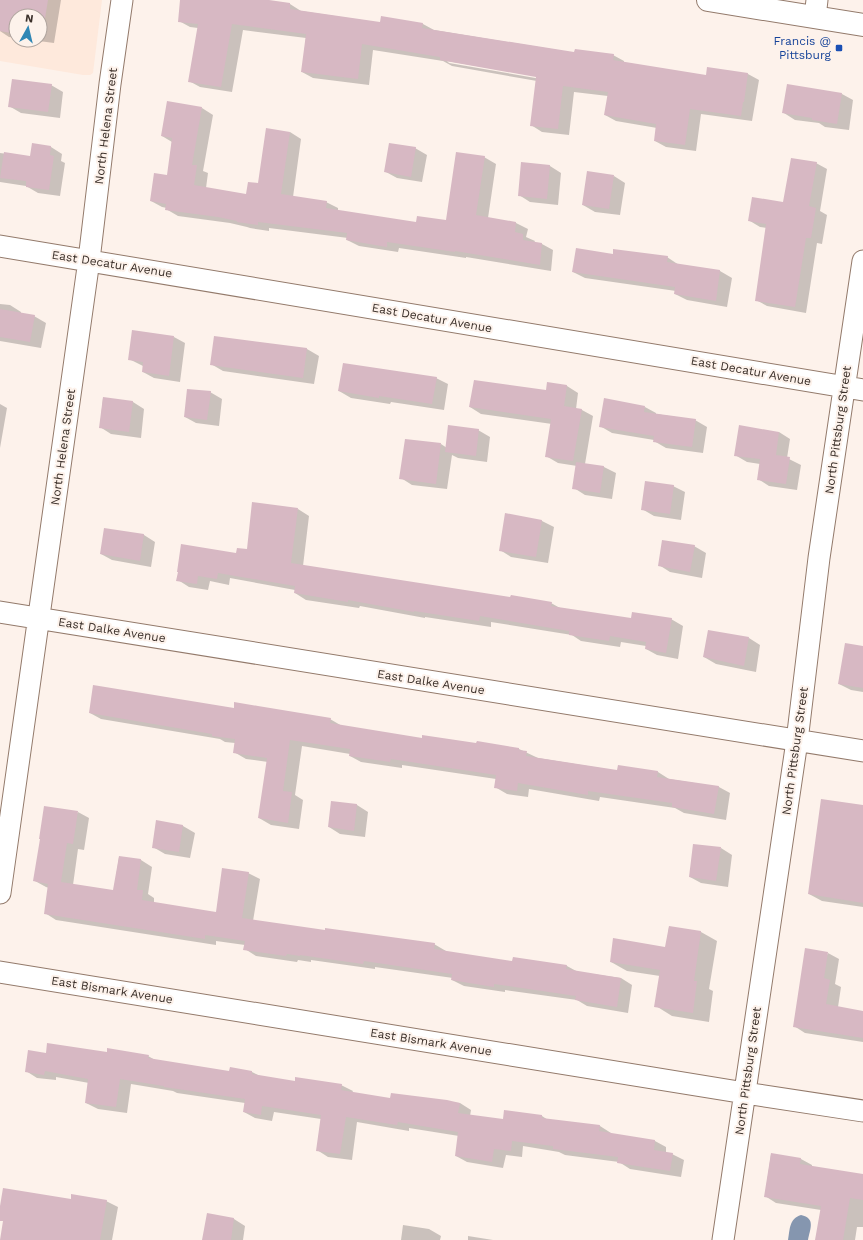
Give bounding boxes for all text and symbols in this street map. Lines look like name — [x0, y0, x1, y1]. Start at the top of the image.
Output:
north arrow — [8, 8, 48, 48]
text: N — [24, 12, 34, 26]
place label: Francis @ Pittsburg — [773, 34, 832, 62]
marker: Francis @ Pittsburg — [834, 43, 844, 53]
street label: North Helena Street — [92, 67, 120, 185]
street label: East Decatur Avenue — [51, 248, 173, 280]
street label: East Decatur Avenue — [371, 301, 493, 335]
street label: East Decatur Avenue — [690, 354, 812, 388]
street label: North Pittsburg Street — [822, 365, 854, 495]
street label: North Helena Street — [48, 388, 78, 506]
street label: East Dalke Avenue — [57, 615, 167, 645]
street label: East Dalke Avenue — [376, 667, 486, 697]
street label: North Pittsburg Street — [779, 686, 811, 816]
street label: East Bismark Avenue — [50, 973, 174, 1007]
street label: North Pittsburg Street — [732, 1006, 764, 1136]
street label: East Bismark Avenue — [369, 1025, 493, 1059]

